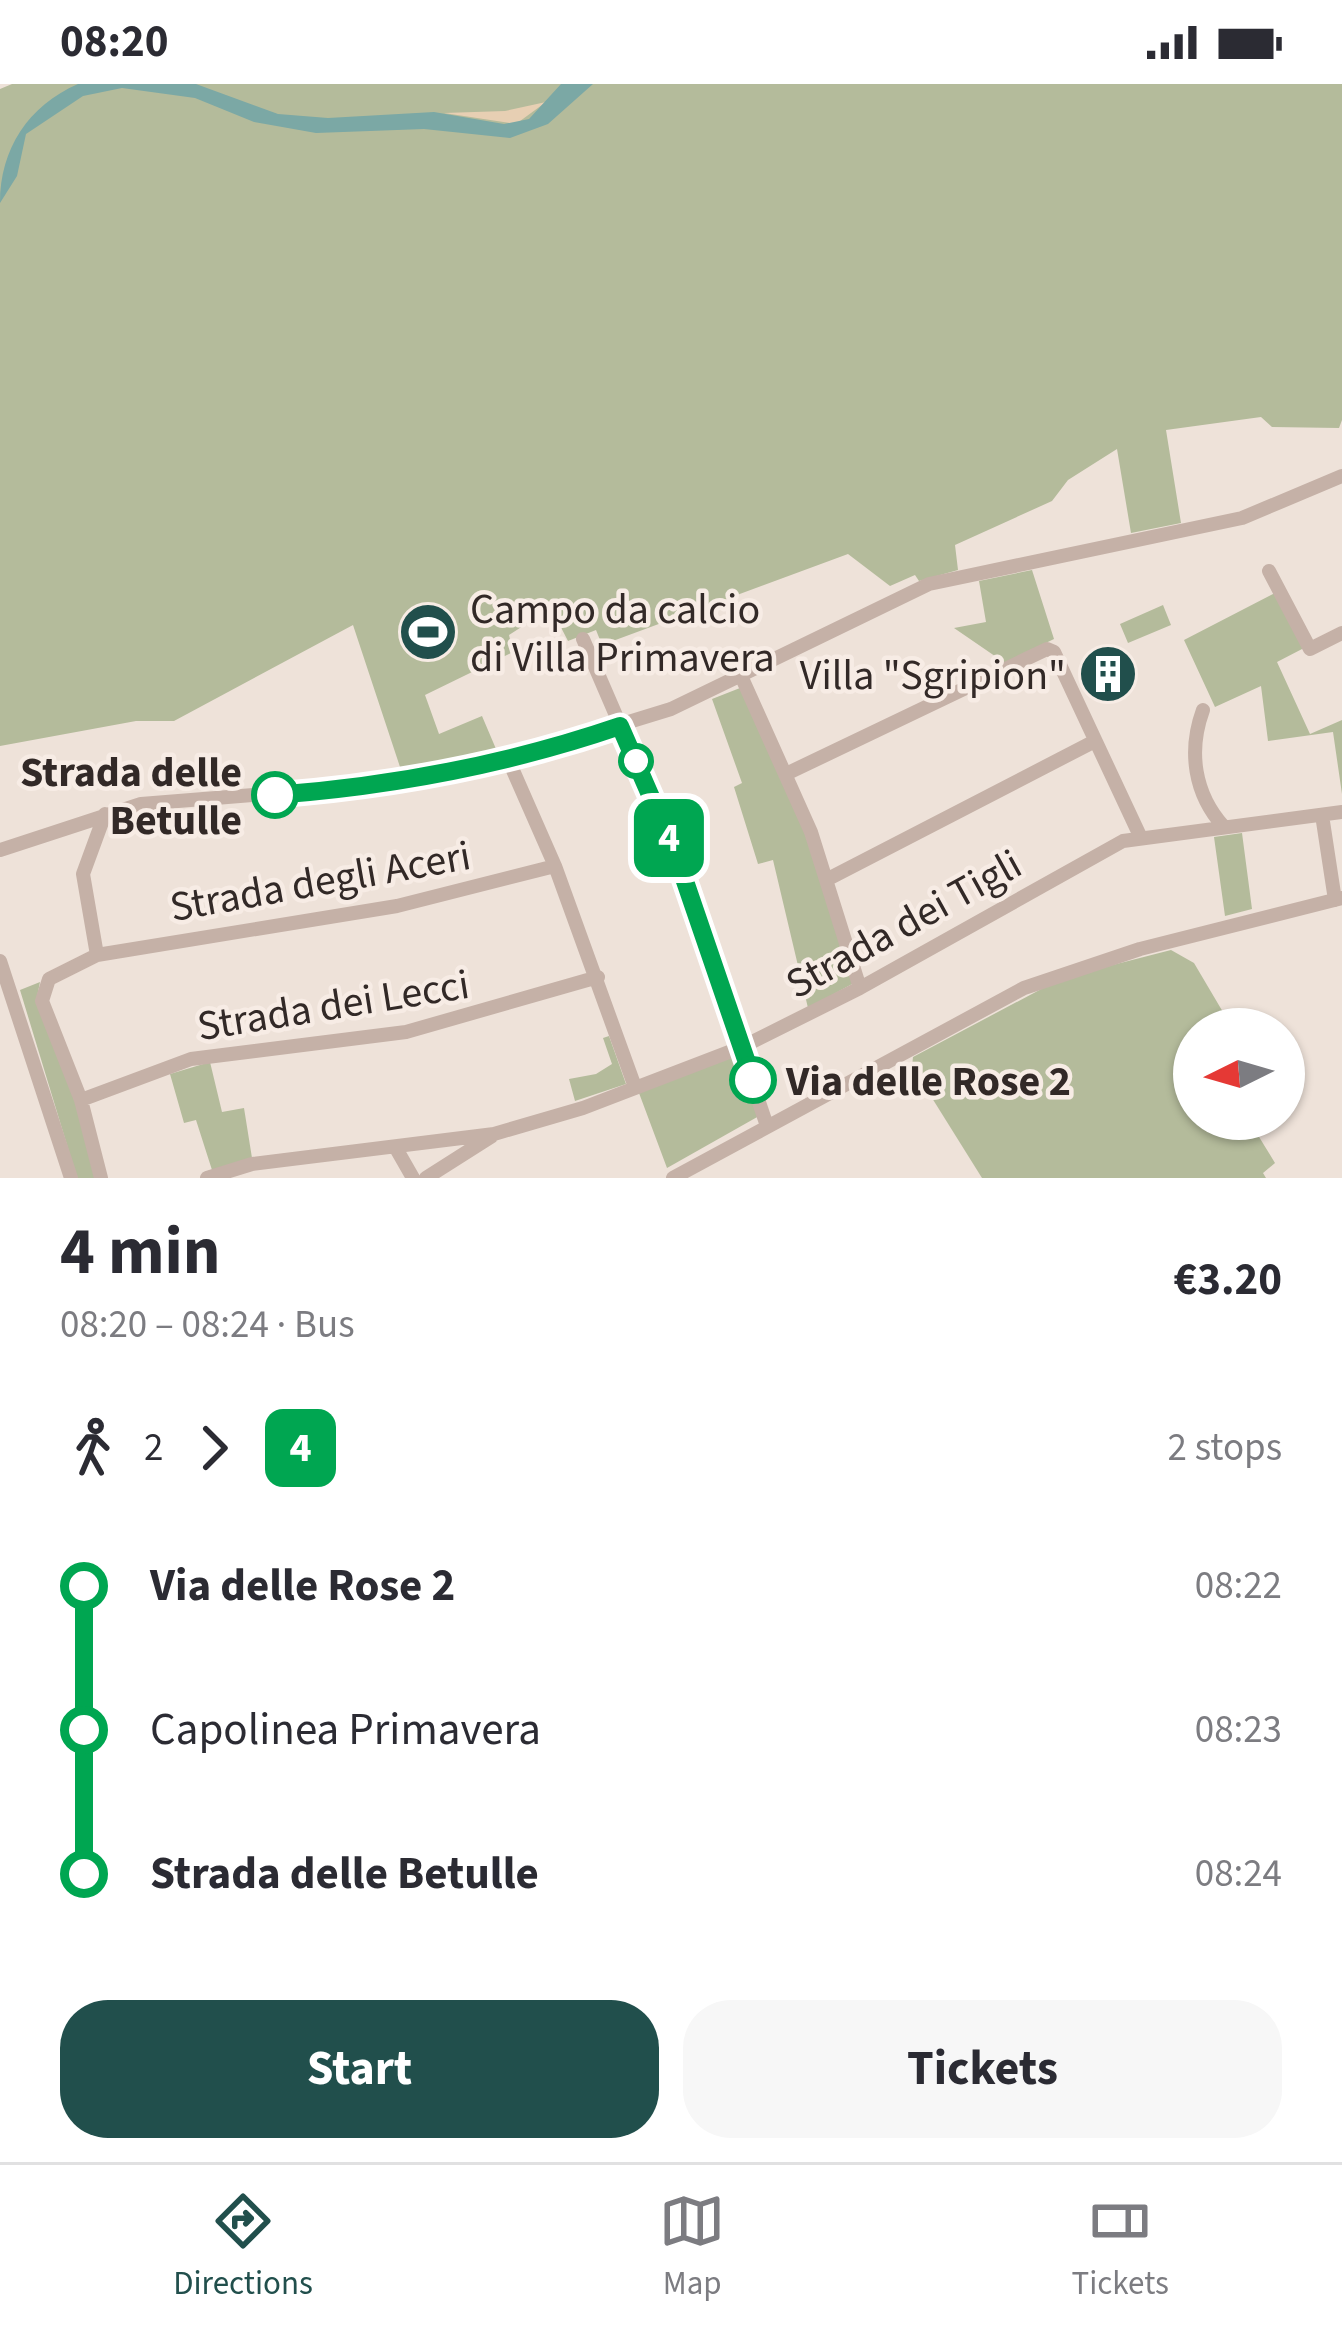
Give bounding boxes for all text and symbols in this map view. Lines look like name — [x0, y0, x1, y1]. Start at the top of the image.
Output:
text: 08:20 — [60, 10, 169, 74]
place label: Campo da calcio di Villa Primavera — [470, 580, 775, 688]
sports icon: Campo da calcio di Villa Primavera — [397, 601, 459, 663]
building icon: Villa "Sgripion" — [1077, 643, 1139, 705]
place label: Villa "Sgripion" — [800, 646, 1066, 706]
place label: Strada delle Betulle — [20, 743, 242, 851]
unlabelled marker — [620, 745, 652, 777]
marker: Strada delle Betulle — [253, 773, 297, 817]
line badge: 4 — [630, 799, 708, 877]
text: 4 — [658, 808, 680, 868]
street label: Strada degli Aceri — [165, 826, 475, 938]
street label: Strada dei Tigli — [775, 835, 1033, 1014]
street label: Strada dei Lecci — [193, 955, 474, 1057]
north arrow — [1173, 1008, 1305, 1140]
map controls — [1173, 1008, 1305, 1140]
place label: Via delle Rose 2 — [785, 1052, 1071, 1112]
marker: Via delle Rose 2 — [731, 1058, 775, 1102]
text: 4 min — [60, 1205, 221, 1299]
text: €3.20 — [1173, 1248, 1282, 1312]
text: 08:20 – 08:24 · Bus — [60, 1297, 355, 1353]
icon: walk — [60, 1415, 126, 1481]
icon: forward — [181, 1415, 247, 1481]
text: 4 — [289, 1418, 312, 1478]
text: 2 — [144, 1420, 163, 1476]
text: 2 stops — [1168, 1420, 1282, 1476]
text: Via delle Rose 2 — [150, 1554, 455, 1618]
text: 08:22 — [1195, 1558, 1282, 1614]
text: Capolinea Primavera — [150, 1698, 541, 1762]
text: 08:23 — [1195, 1702, 1282, 1758]
text: Strada delle Betulle — [150, 1842, 539, 1906]
text: 08:24 — [1195, 1846, 1282, 1902]
button: Start — [60, 2000, 659, 2138]
button: Tickets — [683, 2000, 1282, 2138]
tab: Directions — [173, 2188, 313, 2307]
tab: Map — [659, 2188, 725, 2307]
tab: Tickets — [1072, 2188, 1169, 2307]

